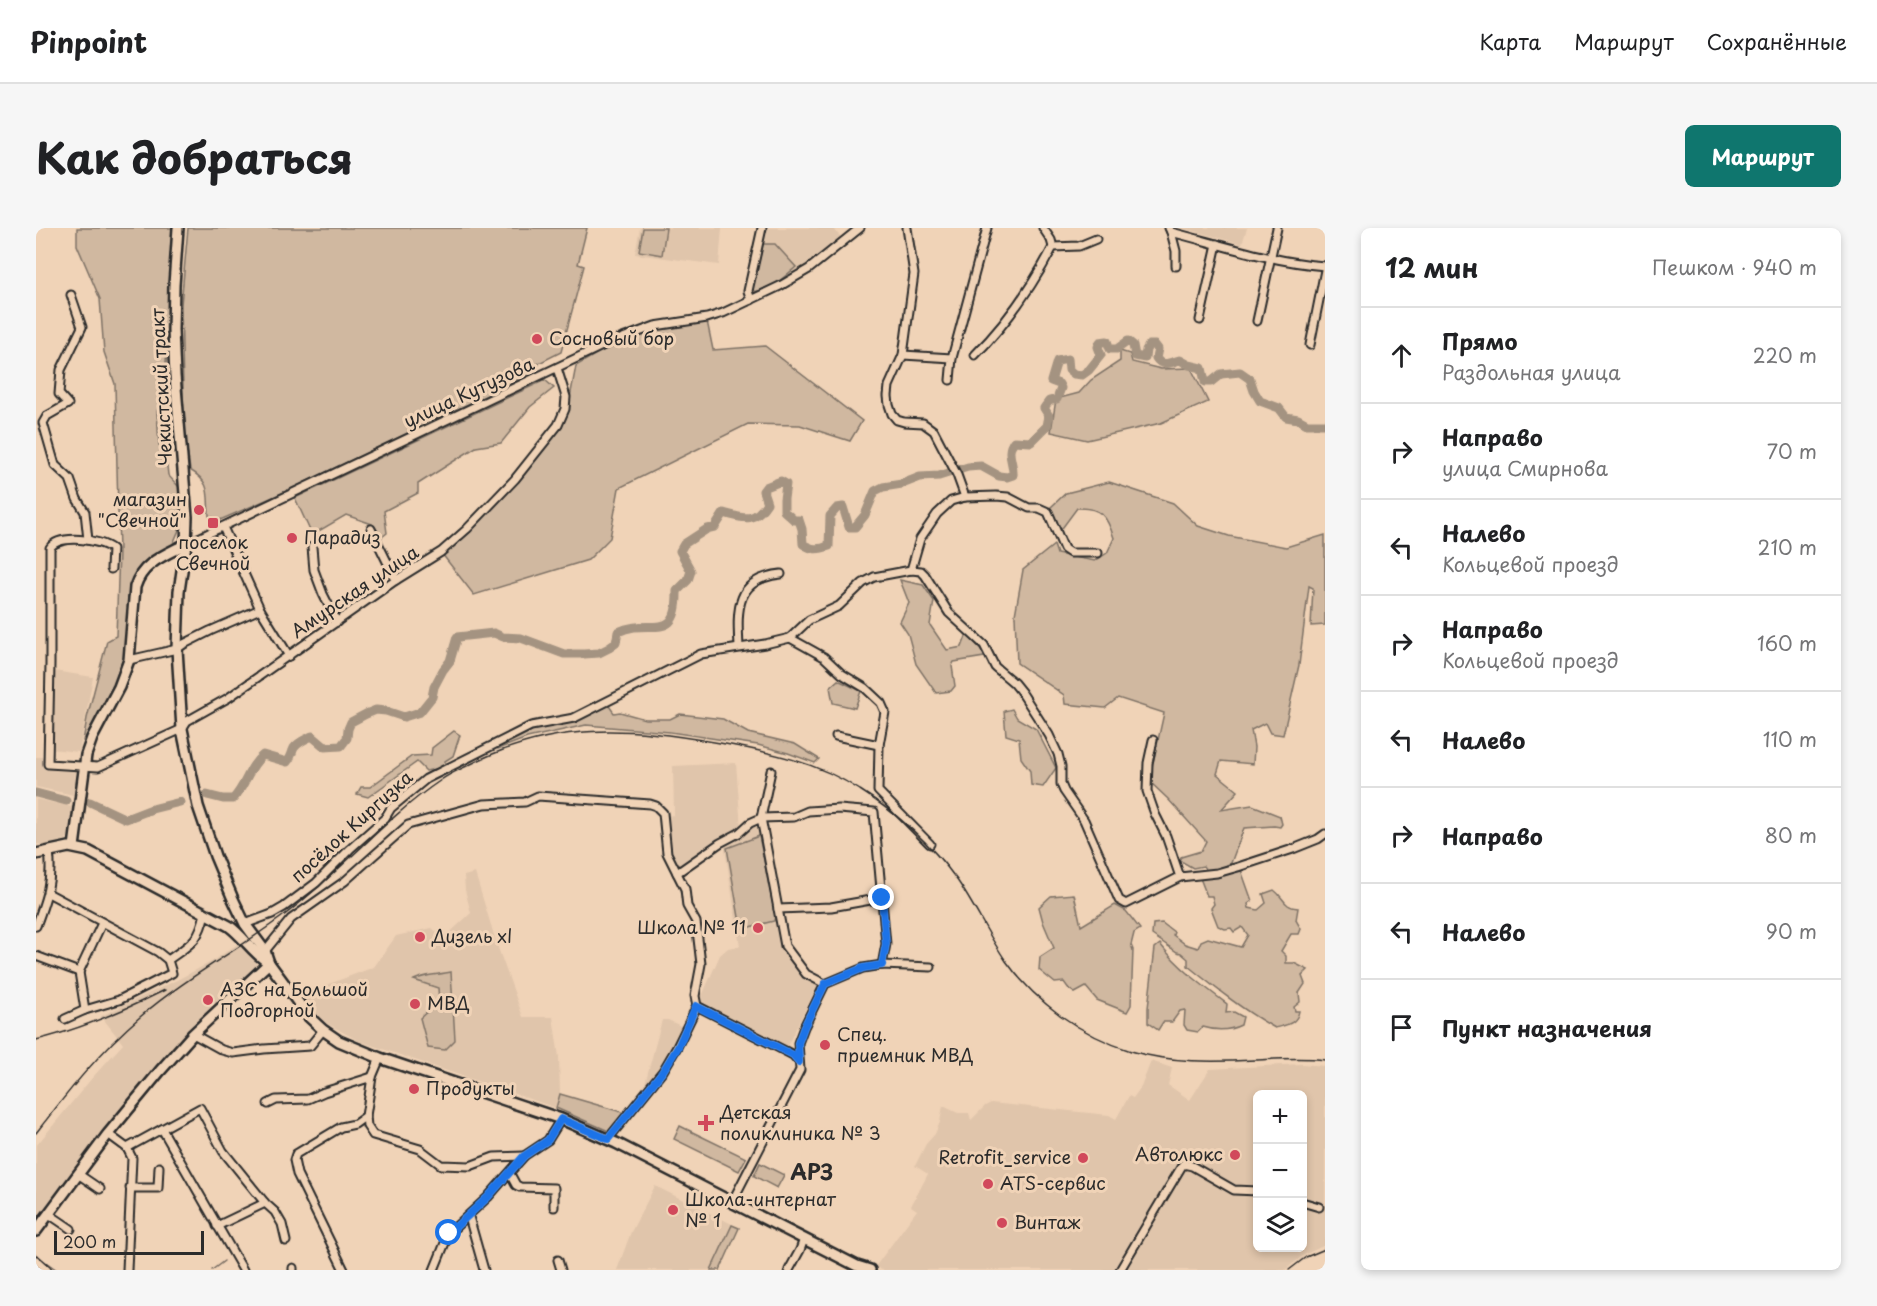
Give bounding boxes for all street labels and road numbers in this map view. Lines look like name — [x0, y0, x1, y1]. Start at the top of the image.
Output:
street label: Чекистский тракт — [143, 307, 178, 467]
street label: улица Кутузова — [399, 349, 539, 434]
street label: Амурская улица — [285, 538, 424, 644]
street label: посёлок Киргизка — [284, 763, 419, 888]

